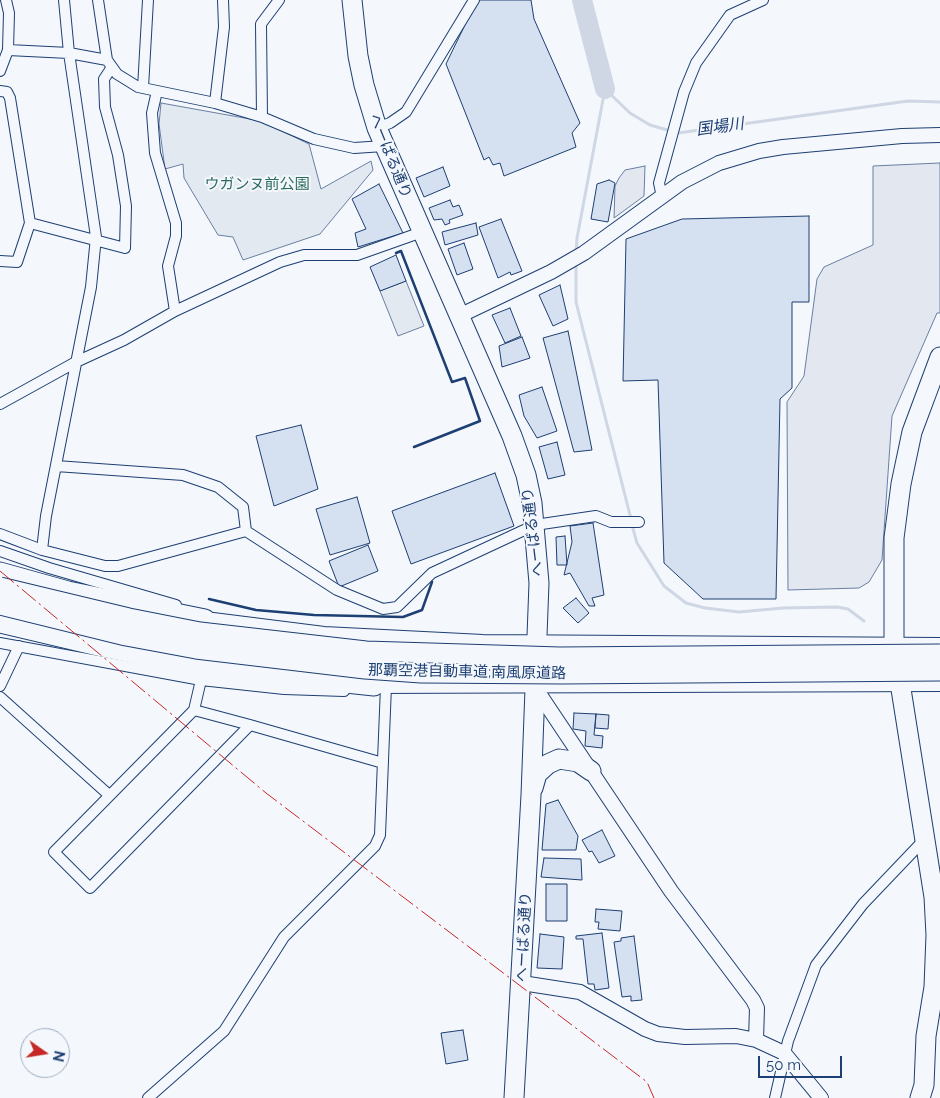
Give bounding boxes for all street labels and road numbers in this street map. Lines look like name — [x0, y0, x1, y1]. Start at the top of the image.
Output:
street label: へーばる通り — [365, 111, 415, 201]
street label: へーばる通り — [519, 486, 547, 578]
street label: 那覇空港自動車道;南風原道路 — [368, 661, 566, 683]
street label: へーばる通り — [513, 892, 535, 982]

